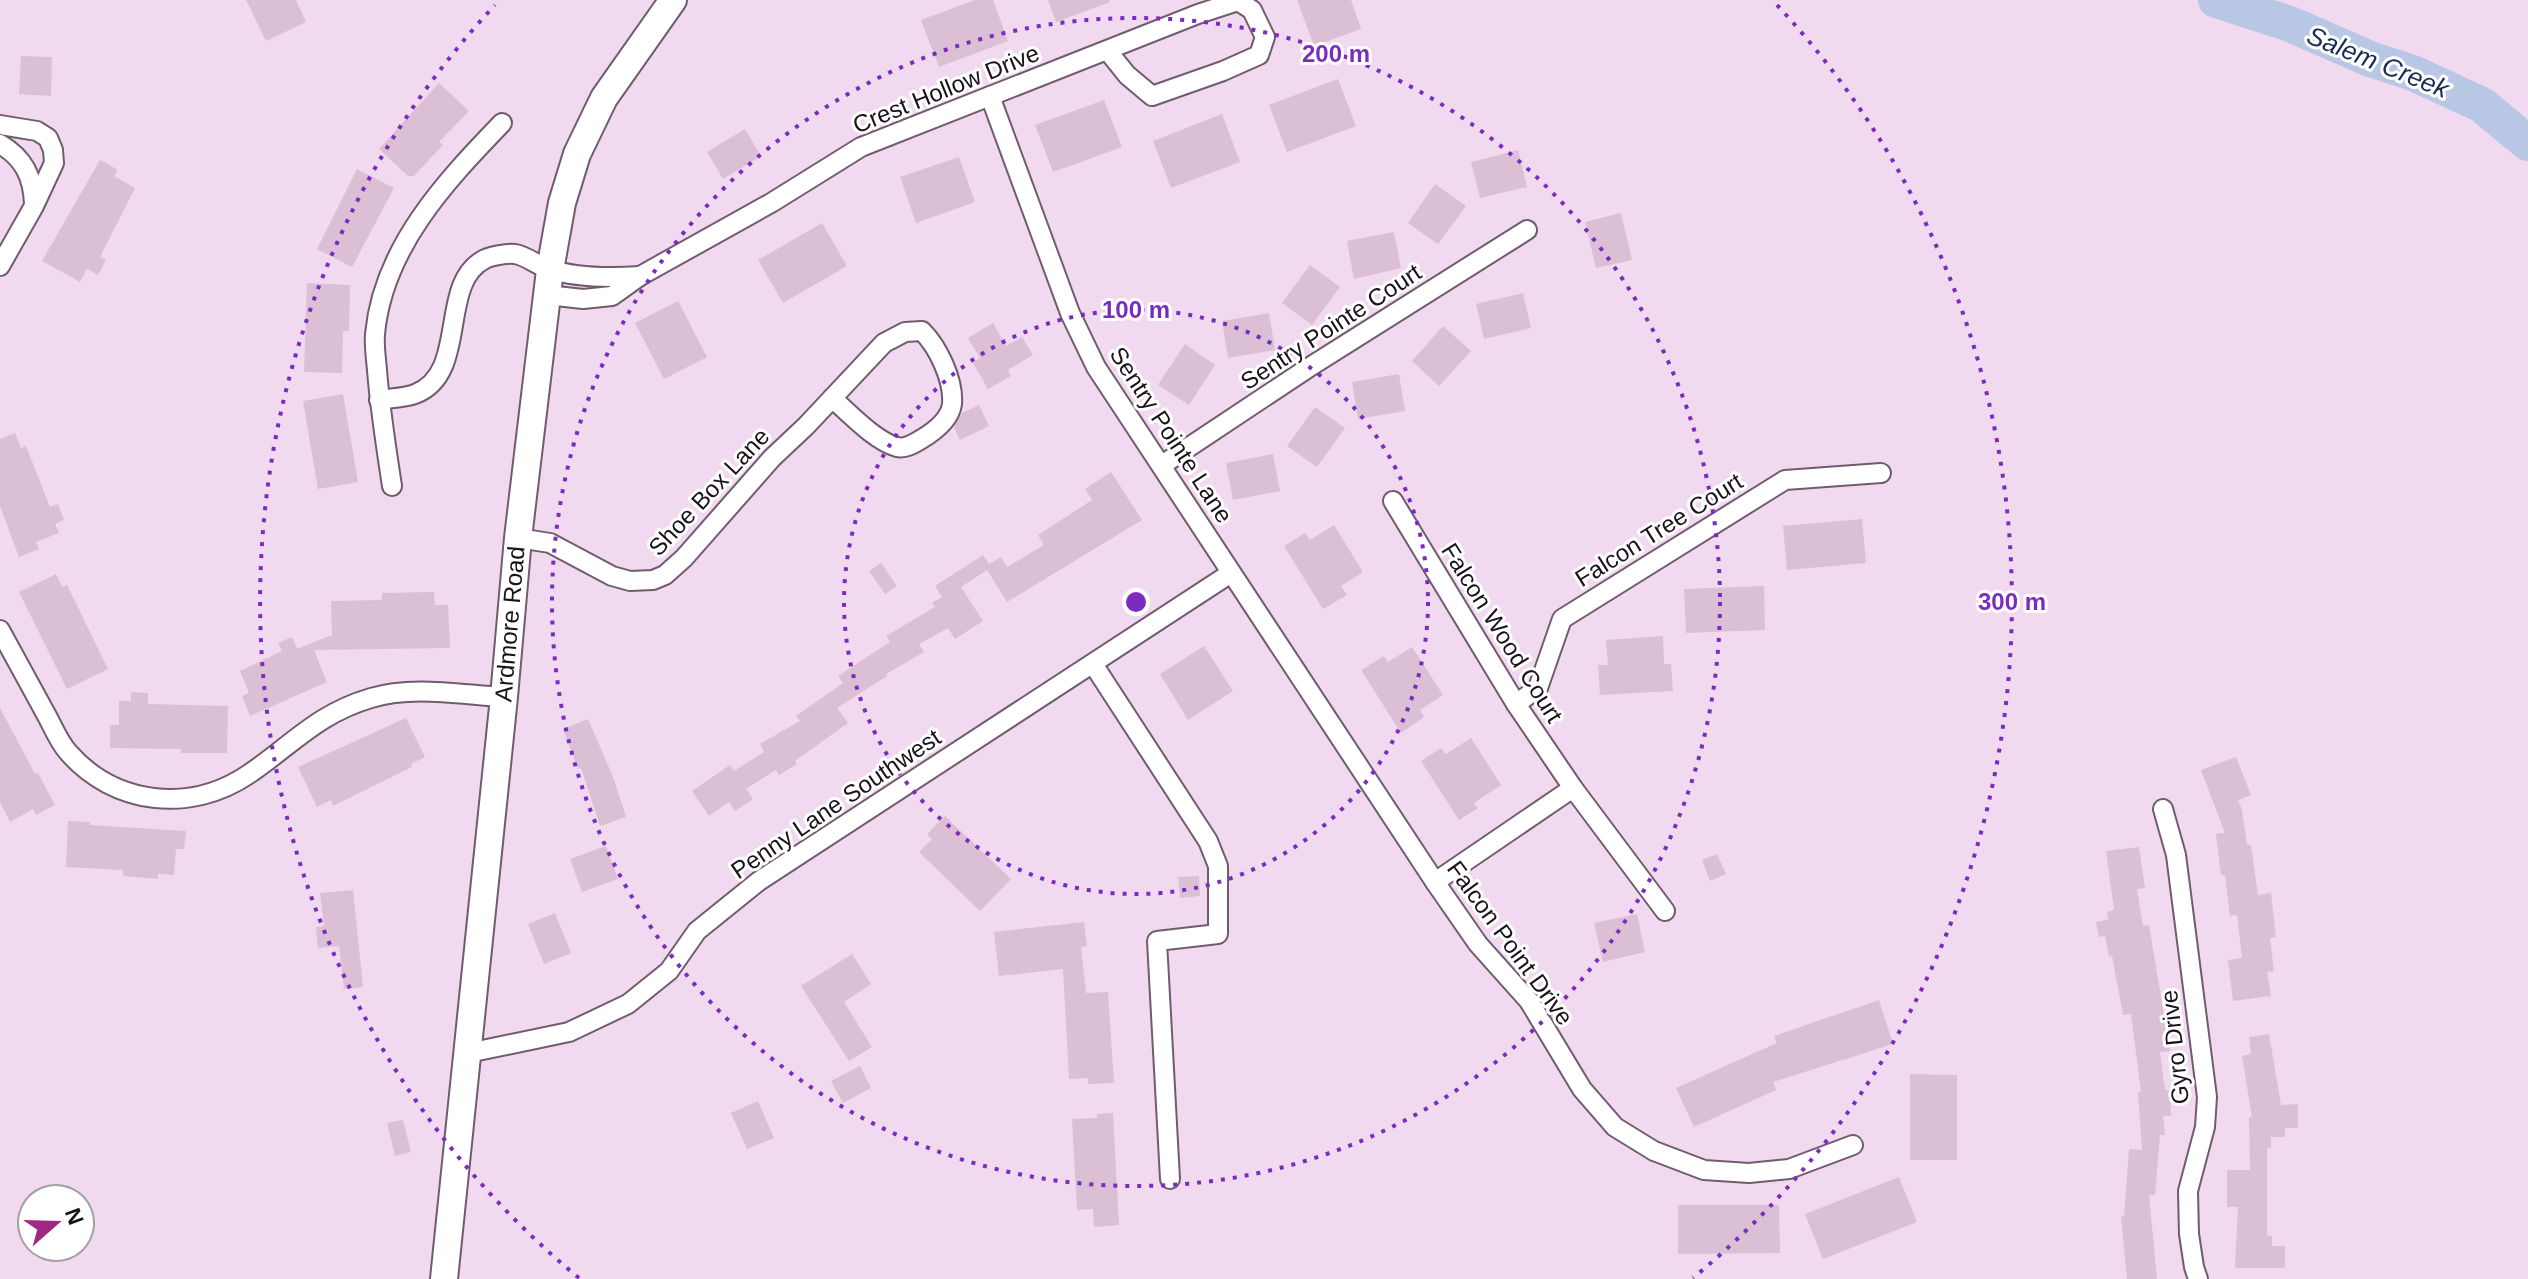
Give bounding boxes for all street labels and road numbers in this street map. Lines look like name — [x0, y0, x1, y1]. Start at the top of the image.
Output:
street label: Crest Hollow Drive — [849, 39, 1043, 138]
street label: Sentry Pointe Court — [1236, 258, 1426, 395]
street label: Sentry Pointe Lane — [1105, 342, 1238, 528]
street label: Shoe Box Lane — [643, 422, 774, 561]
street label: Falcon Tree Court — [1570, 467, 1748, 592]
street label: Falcon Wood Court — [1436, 538, 1569, 728]
street label: Ardmore Road — [489, 545, 530, 703]
street label: Penny Lane Southwest — [726, 723, 946, 884]
street label: Falcon Point Drive — [1442, 855, 1579, 1030]
street label: Gyro Drive — [2155, 989, 2194, 1105]

